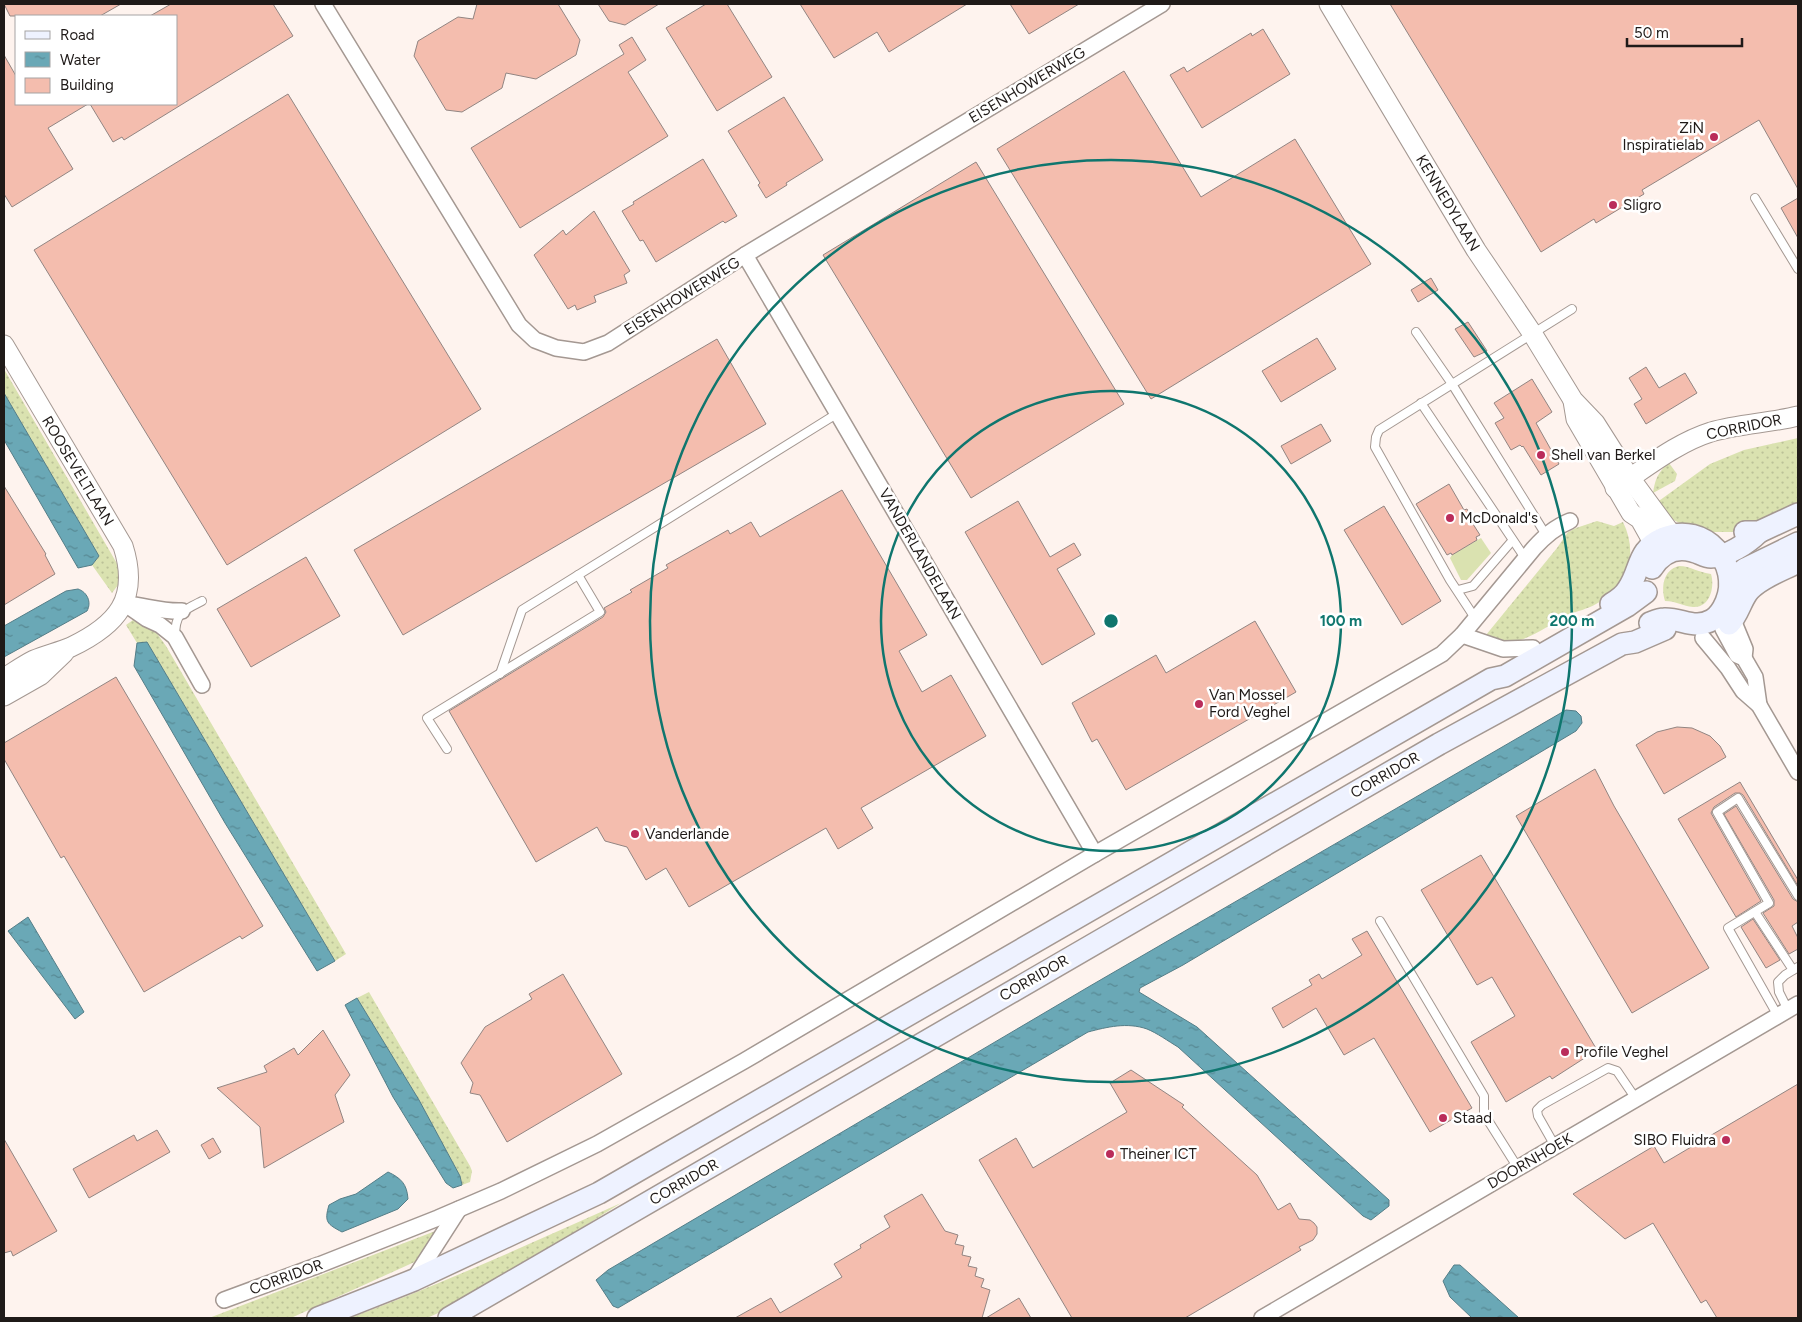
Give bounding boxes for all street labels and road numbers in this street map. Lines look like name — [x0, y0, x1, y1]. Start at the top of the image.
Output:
street label: EISENHOWERWEG — [965, 43, 1089, 127]
street label: KENNEDYLAAN — [1412, 152, 1484, 254]
street label: EISENHOWERWEG — [621, 253, 743, 339]
street label: CORRIDOR — [1705, 410, 1783, 444]
street label: ROOSEVELTLAAN — [38, 413, 118, 529]
street label: VANDERLANDELAAN — [875, 485, 965, 623]
street label: CORRIDOR — [1347, 748, 1423, 802]
street label: CORRIDOR — [996, 951, 1072, 1005]
street label: DOORNHOEK — [1484, 1129, 1577, 1193]
street label: CORRIDOR — [646, 1155, 722, 1209]
street label: CORRIDOR — [247, 1255, 325, 1299]

